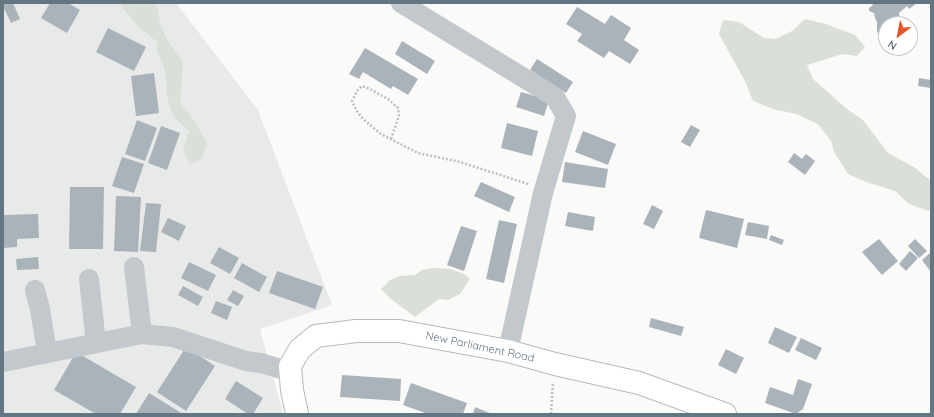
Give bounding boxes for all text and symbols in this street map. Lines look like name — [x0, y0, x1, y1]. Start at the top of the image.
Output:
north arrow — [878, 16, 918, 56]
text: N — [885, 37, 899, 53]
street label: New Parliament Road — [424, 329, 536, 365]

